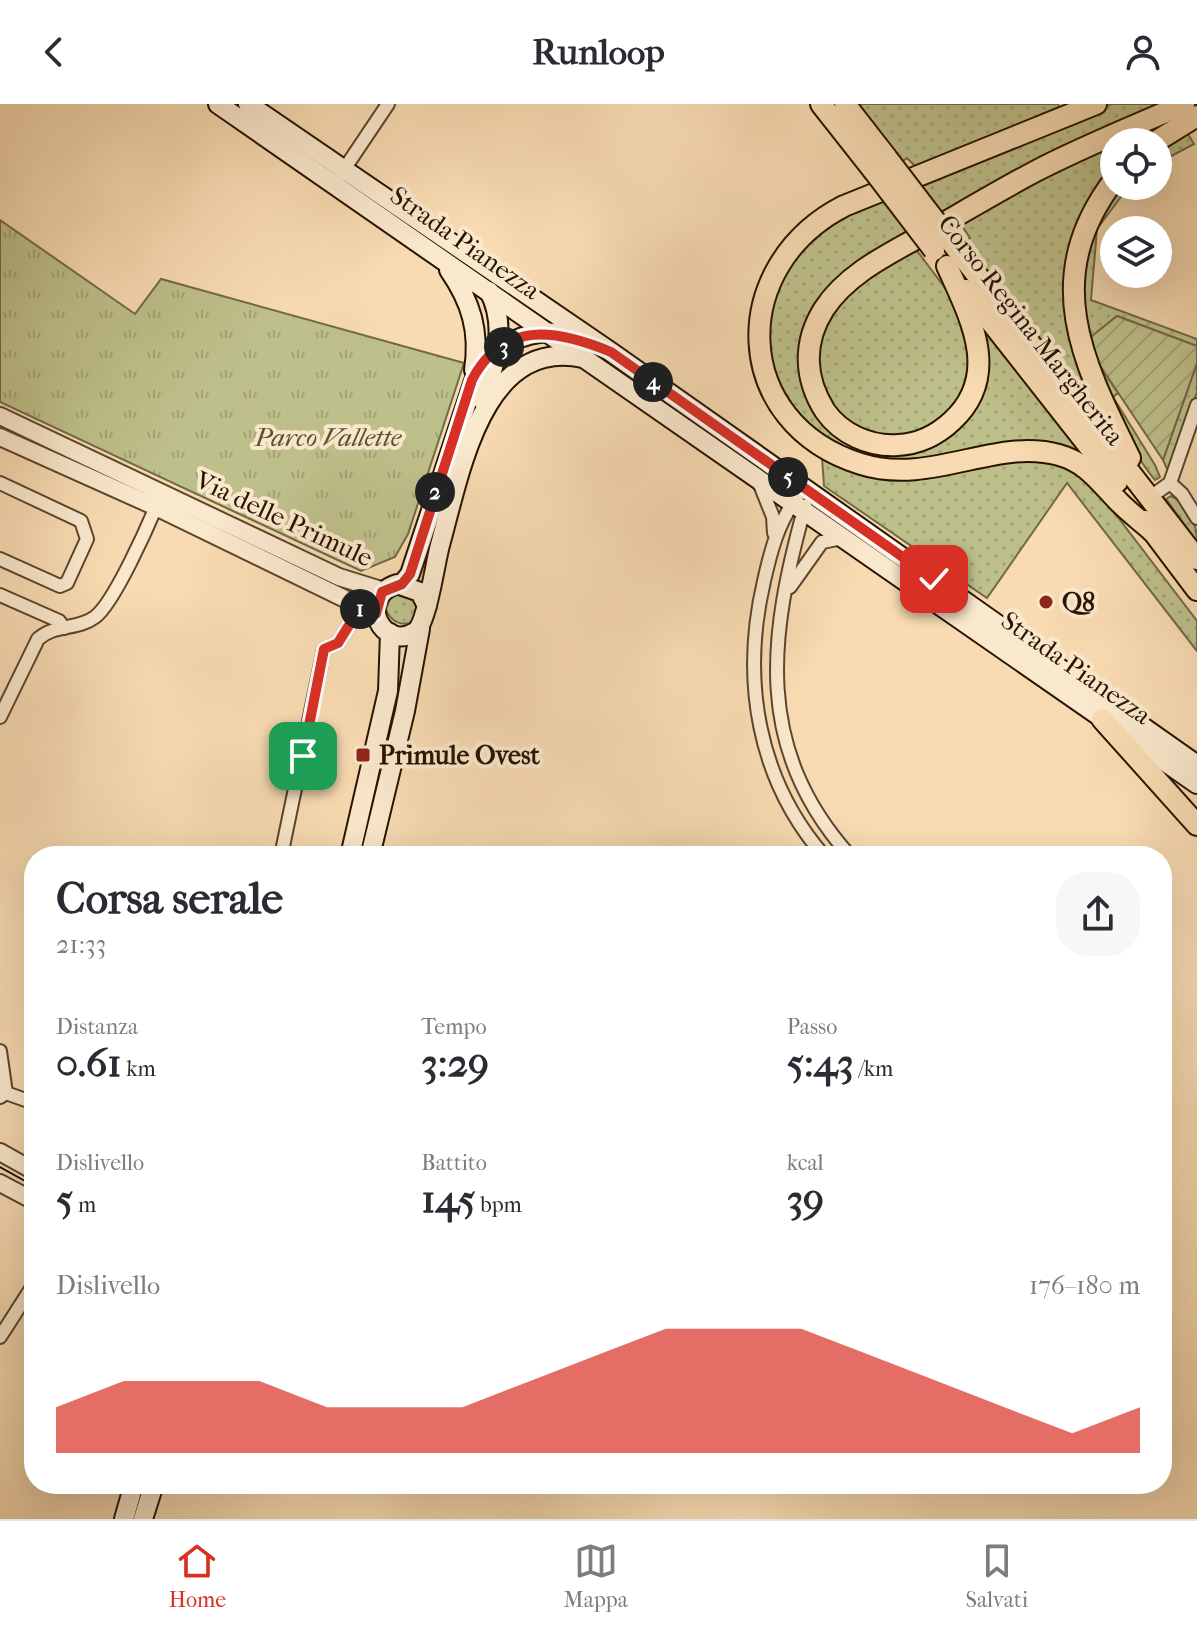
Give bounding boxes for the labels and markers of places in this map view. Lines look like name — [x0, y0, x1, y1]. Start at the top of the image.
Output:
pin: 3 — [484, 327, 524, 367]
pin: 4 — [633, 362, 673, 402]
pin: 5 — [768, 457, 808, 497]
pin: 2 — [415, 472, 455, 512]
pin — [900, 545, 968, 613]
place label: Q8 — [1062, 587, 1095, 618]
pin: 1 — [340, 589, 380, 629]
marker: Q8 — [1037, 593, 1055, 611]
pin — [269, 722, 337, 790]
place label: Primule Ovest — [379, 740, 540, 771]
marker: Primule Ovest — [354, 746, 372, 764]

